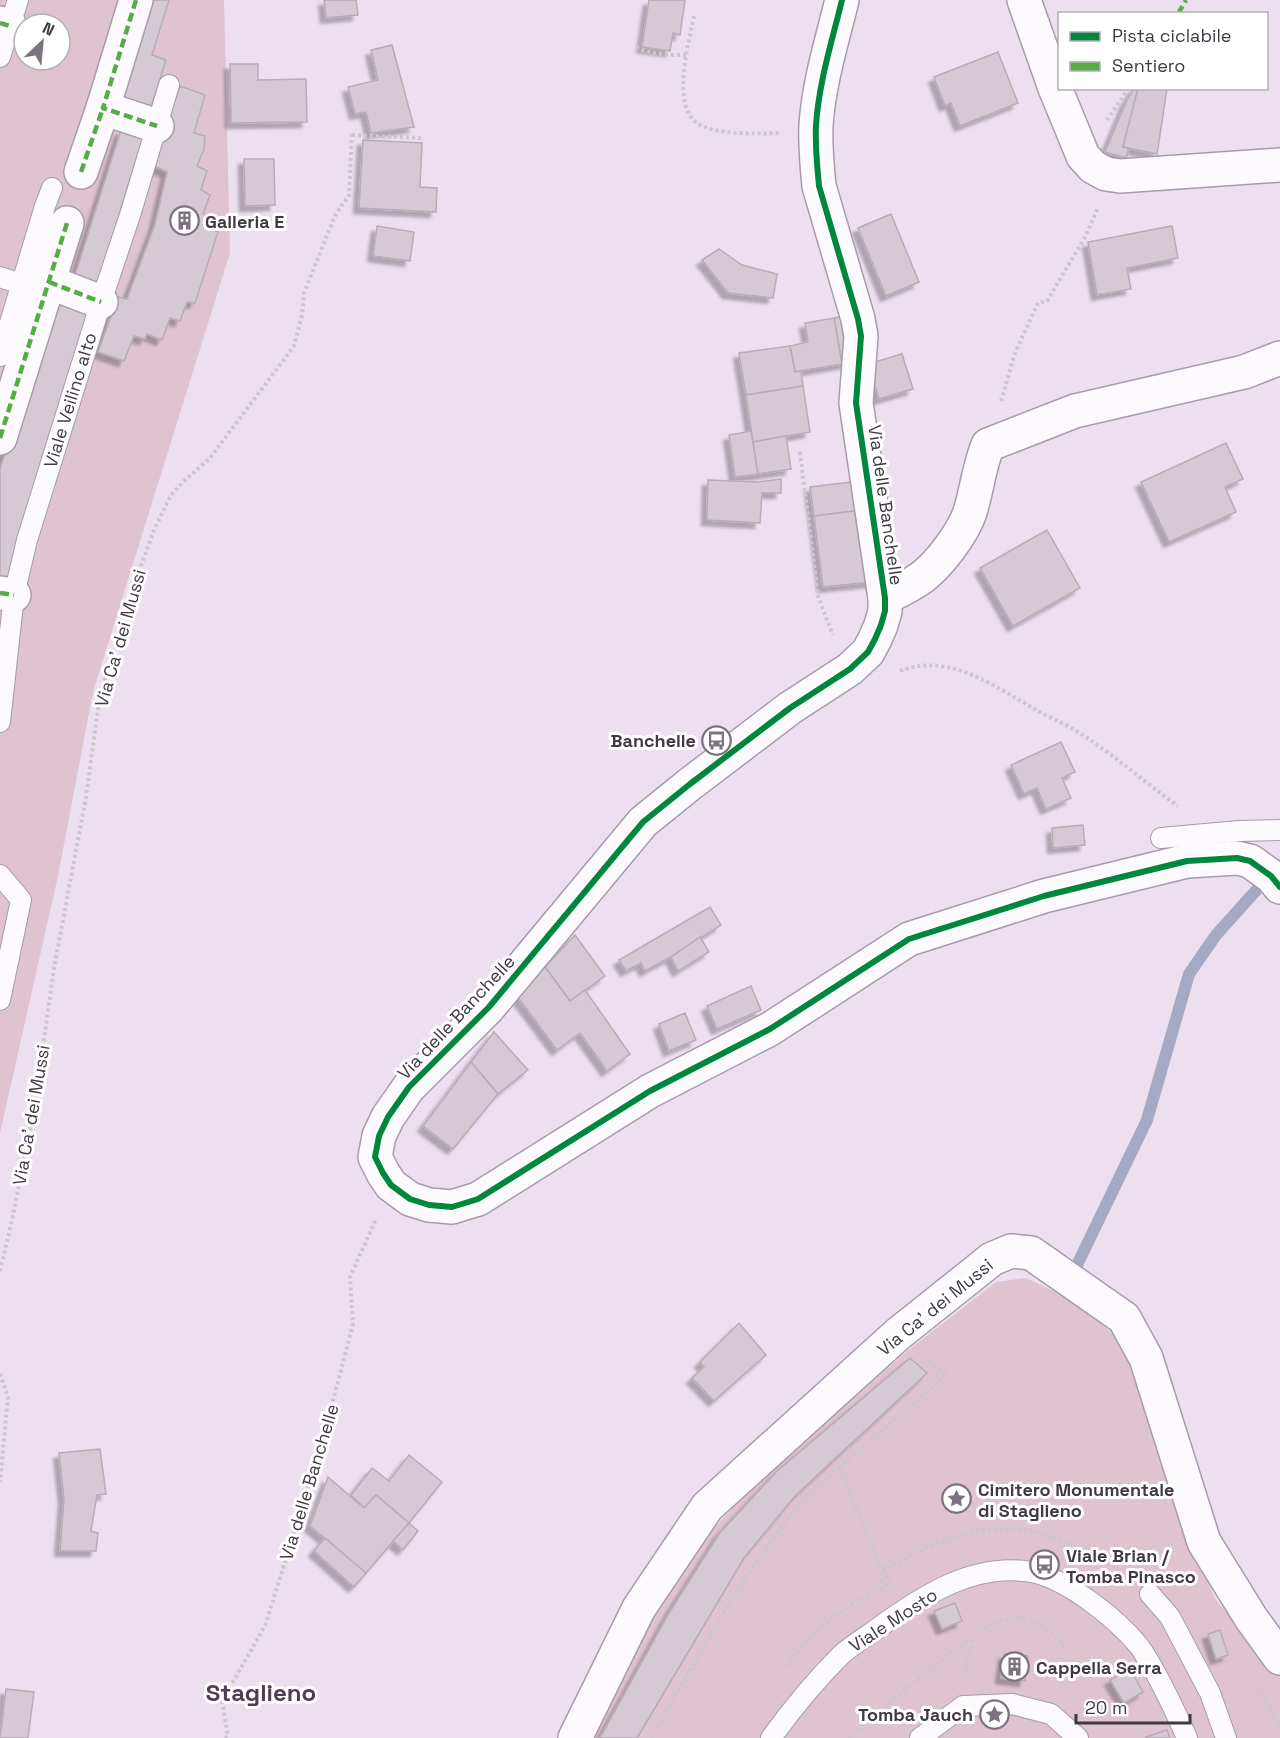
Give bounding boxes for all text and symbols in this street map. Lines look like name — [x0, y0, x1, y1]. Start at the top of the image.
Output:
north arrow — [12, 12, 72, 72]
legend — [1058, 12, 1268, 90]
text: N — [39, 17, 58, 41]
text: Pista ciclabile — [1112, 24, 1231, 47]
text: Sentiero — [1112, 54, 1185, 77]
building icon: Galleria E — [168, 205, 200, 237]
place label: Galleria E — [205, 210, 284, 233]
street label: Viale Veilino alto — [38, 330, 102, 470]
street label: Via delle Banchelle — [863, 423, 909, 587]
street label: Via Ca' dei Mussi — [89, 566, 151, 710]
bus stop icon: Banchelle — [701, 724, 733, 756]
place label: Banchelle — [611, 729, 696, 752]
street label: Via delle Banchelle — [392, 950, 520, 1084]
street label: Via Ca' dei Mussi — [7, 1043, 55, 1187]
street label: Via Ca' dei Mussi — [872, 1253, 998, 1361]
street label: Via delle Banchelle — [274, 1401, 344, 1563]
place label: Cimitero Monumentale di Staglieno — [978, 1478, 1175, 1522]
place icon: Cimitero Monumentale di Staglieno — [941, 1483, 973, 1515]
place label: Viale Brian / Tomba Pinasco — [1066, 1544, 1196, 1588]
bus stop icon: Viale Brian / Tomba Pinasco — [1029, 1549, 1061, 1581]
street label: Viale Mosto — [845, 1583, 941, 1657]
building icon: Cappella Serra — [999, 1651, 1031, 1683]
place label: Cappella Serra — [1036, 1656, 1162, 1679]
district label: Staglieno — [206, 1677, 316, 1708]
scale bar — [1076, 1687, 1190, 1725]
text: 20 m — [1085, 1696, 1128, 1719]
place icon: Tomba Jauch — [978, 1698, 1010, 1730]
place label: Tomba Jauch — [858, 1703, 973, 1726]

